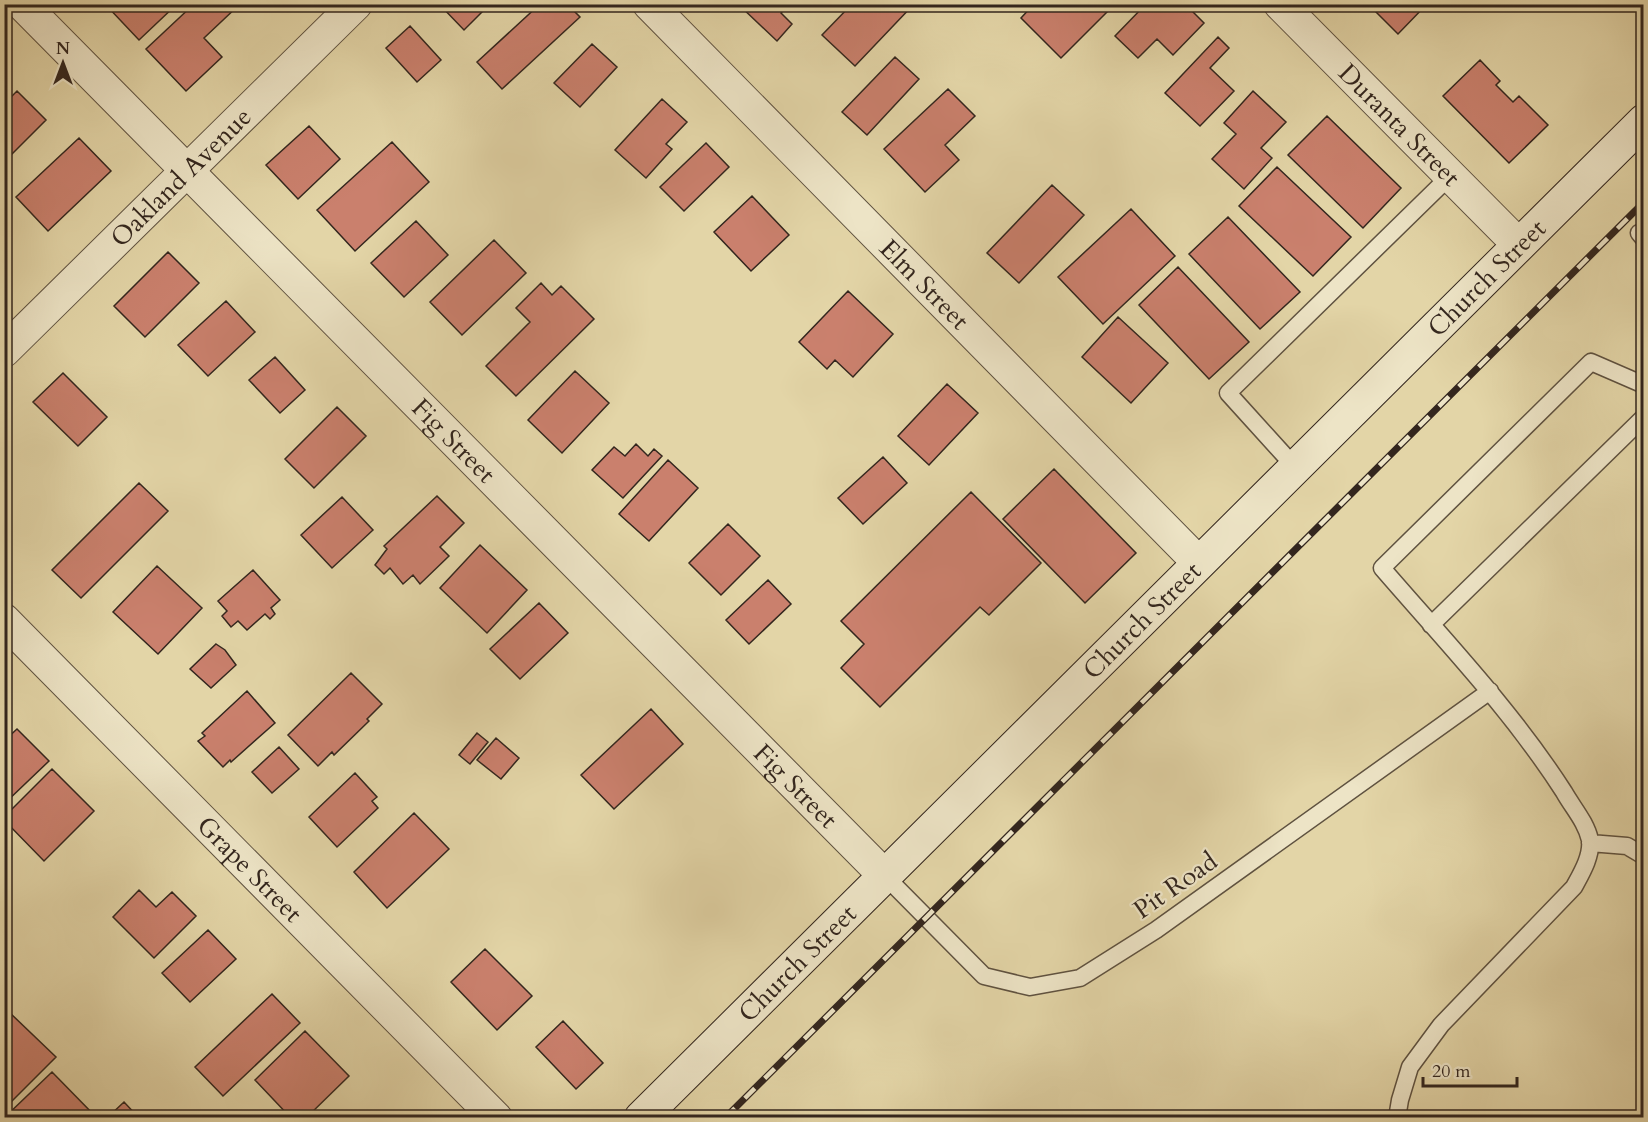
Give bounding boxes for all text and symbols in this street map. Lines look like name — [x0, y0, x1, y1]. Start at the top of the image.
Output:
north arrow — [33, 33, 93, 93]
text: N — [56, 38, 70, 60]
street label: Duranta Street — [1331, 56, 1468, 194]
street label: Oakland Avenue — [103, 100, 259, 255]
street label: Church Street — [1420, 211, 1554, 345]
street label: Elm Street — [872, 232, 977, 337]
street label: Fig Street — [404, 391, 503, 491]
street label: Church Street — [1075, 554, 1209, 687]
street label: Fig Street — [746, 736, 845, 836]
street label: Grape Street — [189, 808, 310, 930]
street label: Pit Road — [1126, 844, 1224, 927]
street label: Church Street — [731, 897, 864, 1030]
scale bar — [1423, 1050, 1518, 1088]
text: 20 m — [1432, 1059, 1471, 1084]

